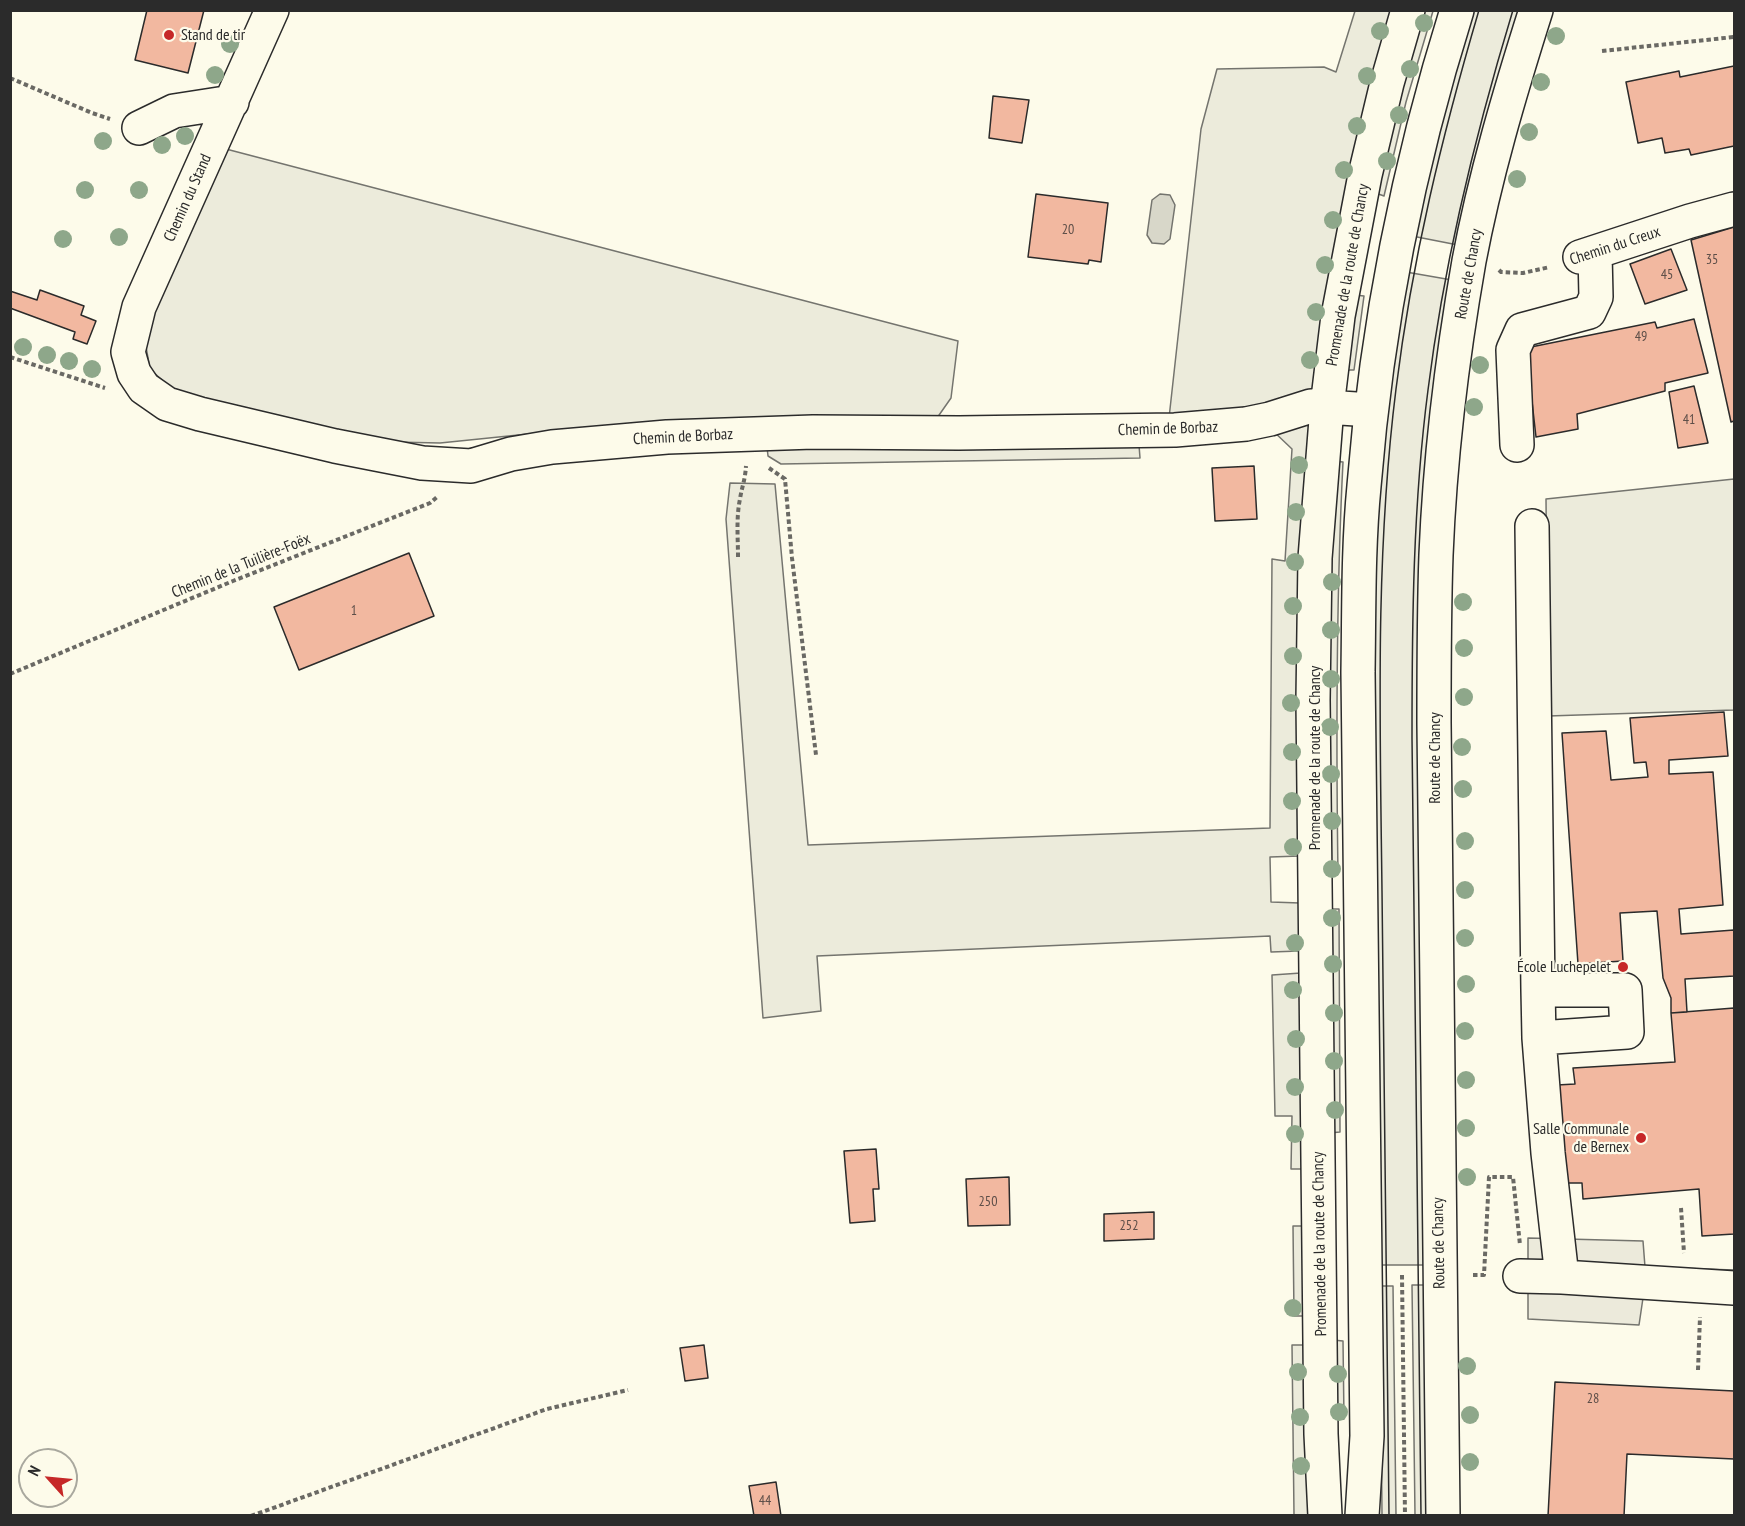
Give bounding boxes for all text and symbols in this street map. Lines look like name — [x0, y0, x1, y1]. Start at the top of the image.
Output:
place label: Stand de tir — [181, 25, 245, 45]
marker: Stand de tir — [162, 28, 176, 42]
street label: Chemin du Stand — [160, 151, 216, 245]
street label: Promenade de la route de Chancy — [1323, 182, 1373, 368]
house number: 20 — [1062, 222, 1074, 238]
street label: Chemin du Creux — [1567, 222, 1663, 270]
street label: Route de Chancy — [1452, 227, 1486, 321]
house number: 35 — [1706, 252, 1718, 268]
house number: 45 — [1661, 267, 1673, 283]
house number: 49 — [1635, 329, 1647, 345]
house number: 41 — [1683, 412, 1695, 428]
street label: Chemin de Borbaz — [1118, 418, 1218, 440]
street label: Chemin de Borbaz — [632, 425, 734, 449]
street label: Chemin de la Tuilière-Foëx — [169, 529, 313, 603]
house number: 1 — [351, 603, 357, 619]
street label: Promenade de la route de Chancy — [1305, 666, 1325, 850]
street label: Route de Chancy — [1425, 712, 1445, 804]
place label: École Luchepelet — [1517, 957, 1611, 977]
marker: École Luchepelet — [1616, 960, 1630, 974]
place label: Salle Communale de Bernex — [1533, 1119, 1629, 1157]
marker: Salle Communale de Bernex — [1634, 1131, 1648, 1145]
street label: Promenade de la route de Chancy — [1309, 1152, 1331, 1336]
house number: 250 — [979, 1194, 997, 1210]
street label: Route de Chancy — [1429, 1197, 1449, 1289]
house number: 252 — [1120, 1218, 1138, 1234]
house number: 28 — [1587, 1391, 1599, 1407]
north arrow — [18, 1448, 78, 1508]
text: N — [23, 1462, 45, 1479]
house number: 44 — [759, 1493, 771, 1509]

